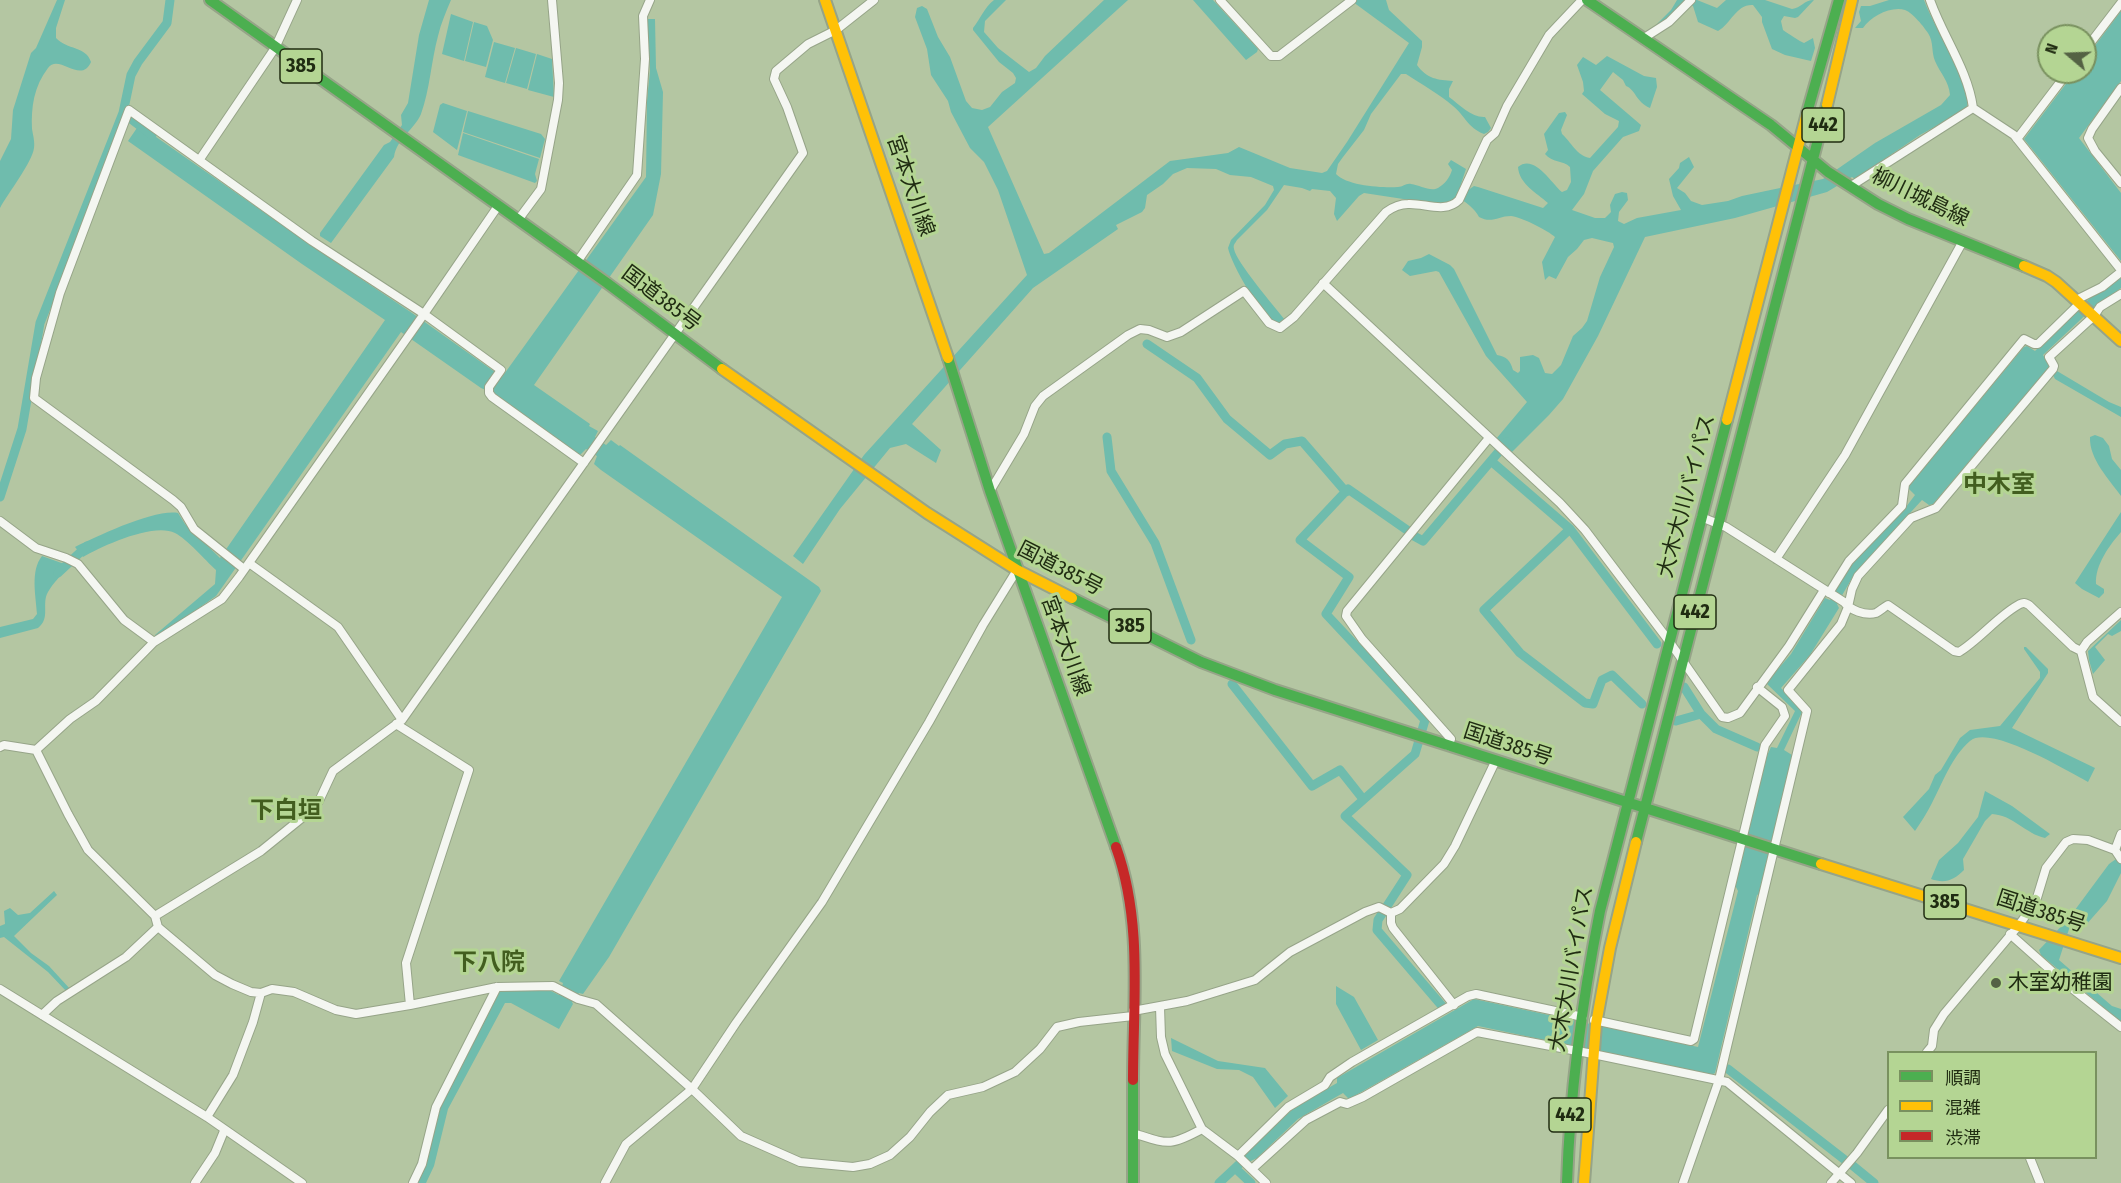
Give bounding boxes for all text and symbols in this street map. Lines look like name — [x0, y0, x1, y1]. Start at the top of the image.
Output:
north arrow — [2037, 24, 2097, 84]
text: N — [2041, 41, 2062, 56]
road number: 385 — [280, 49, 322, 83]
road number: 442 — [1802, 108, 1844, 142]
street label: 宮本大川線 — [881, 132, 939, 240]
street label: 柳川城島線 — [1867, 164, 1973, 232]
street label: 国道385号 — [616, 261, 706, 337]
street label: 大木大川バイパス — [1653, 412, 1721, 580]
district label: 中木室 — [1963, 471, 2035, 499]
street label: 国道385号 — [1013, 537, 1107, 601]
street label: 宮本大川線 — [1035, 592, 1095, 700]
road number: 442 — [1674, 595, 1716, 629]
road number: 385 — [1109, 609, 1151, 643]
street label: 国道385号 — [1460, 719, 1556, 771]
district label: 下白垣 — [250, 797, 322, 825]
street label: 大木大川バイパス — [1545, 884, 1599, 1054]
road number: 385 — [1924, 885, 1966, 919]
street label: 国道385号 — [1993, 886, 2089, 938]
district label: 下八院 — [453, 949, 525, 977]
place label: 木室幼稚園 — [2008, 970, 2113, 996]
marker: 木室幼稚園 — [1989, 976, 2003, 990]
legend — [1887, 1051, 2097, 1159]
text: 順調 — [1945, 1067, 1981, 1089]
text: 混雑 — [1945, 1097, 1981, 1119]
road number: 442 — [1549, 1098, 1591, 1132]
text: 渋滞 — [1945, 1127, 1981, 1149]

